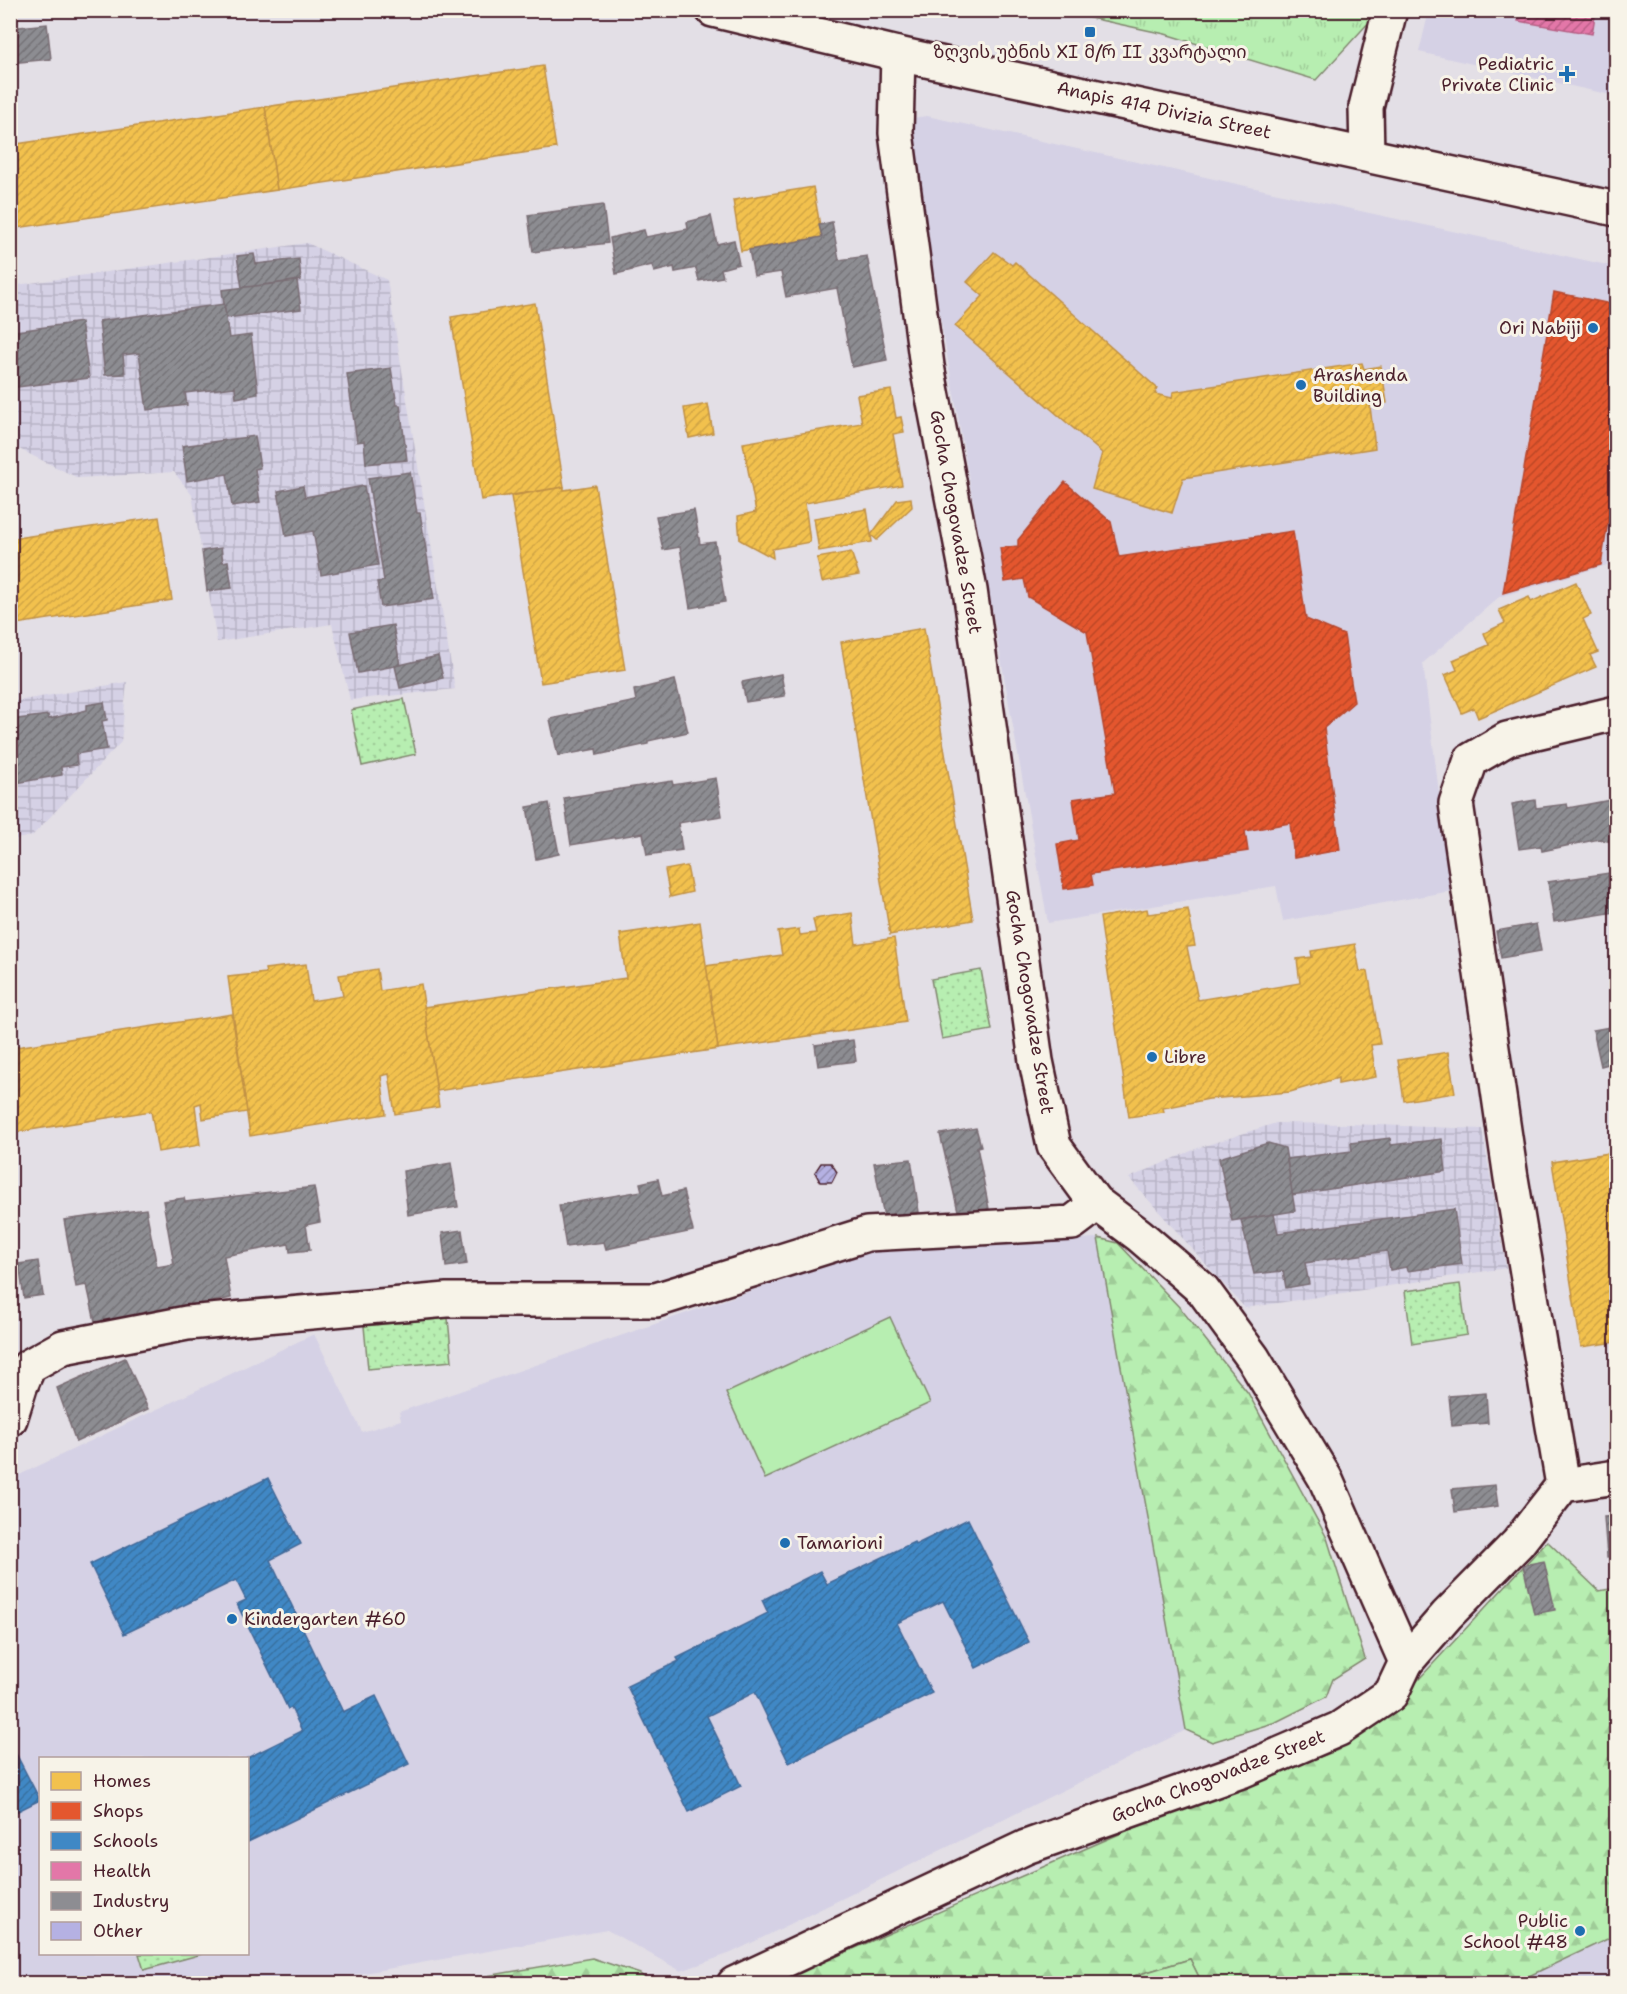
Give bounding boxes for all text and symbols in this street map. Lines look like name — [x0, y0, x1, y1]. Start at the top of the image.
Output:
marker: ზღვის უბნის XI მ/რ II კვარტალი — [1083, 25, 1097, 39]
place label: ზღვის უბნის XI მ/რ II კვარტალი — [933, 40, 1247, 64]
place label: Pediatric Private Clinic — [1441, 52, 1554, 97]
marker: Pediatric Private Clinic — [1558, 65, 1576, 83]
street label: Anapis 414 Divizia Street — [1055, 76, 1273, 144]
place label: Ori Nabiji — [1499, 316, 1581, 340]
marker: Ori Nabiji — [1586, 321, 1600, 335]
place label: Arashenda Building — [1313, 363, 1408, 408]
marker: Arashenda Building — [1294, 378, 1308, 392]
street label: Gocha Chogovadze Street — [924, 408, 988, 636]
street label: Gocha Chogovadze Street — [1000, 888, 1060, 1116]
place label: Libre — [1164, 1045, 1206, 1069]
marker: Libre — [1145, 1050, 1159, 1064]
place label: Tamarioni — [797, 1531, 883, 1555]
marker: Tamarioni — [778, 1536, 792, 1550]
place label: Kindergarten #60 — [244, 1607, 406, 1631]
marker: Kindergarten #60 — [225, 1612, 239, 1626]
street label: Gocha Chogovadze Street — [1108, 1724, 1328, 1828]
legend — [39, 1757, 249, 1955]
text: Homes — [93, 1769, 151, 1793]
text: Shops — [93, 1799, 144, 1823]
text: Schools — [93, 1829, 159, 1853]
text: Health — [93, 1859, 151, 1883]
text: Industry — [93, 1889, 169, 1913]
place label: Public School #48 — [1463, 1909, 1568, 1954]
text: Other — [93, 1919, 143, 1943]
marker: Public School #48 — [1573, 1924, 1587, 1938]

